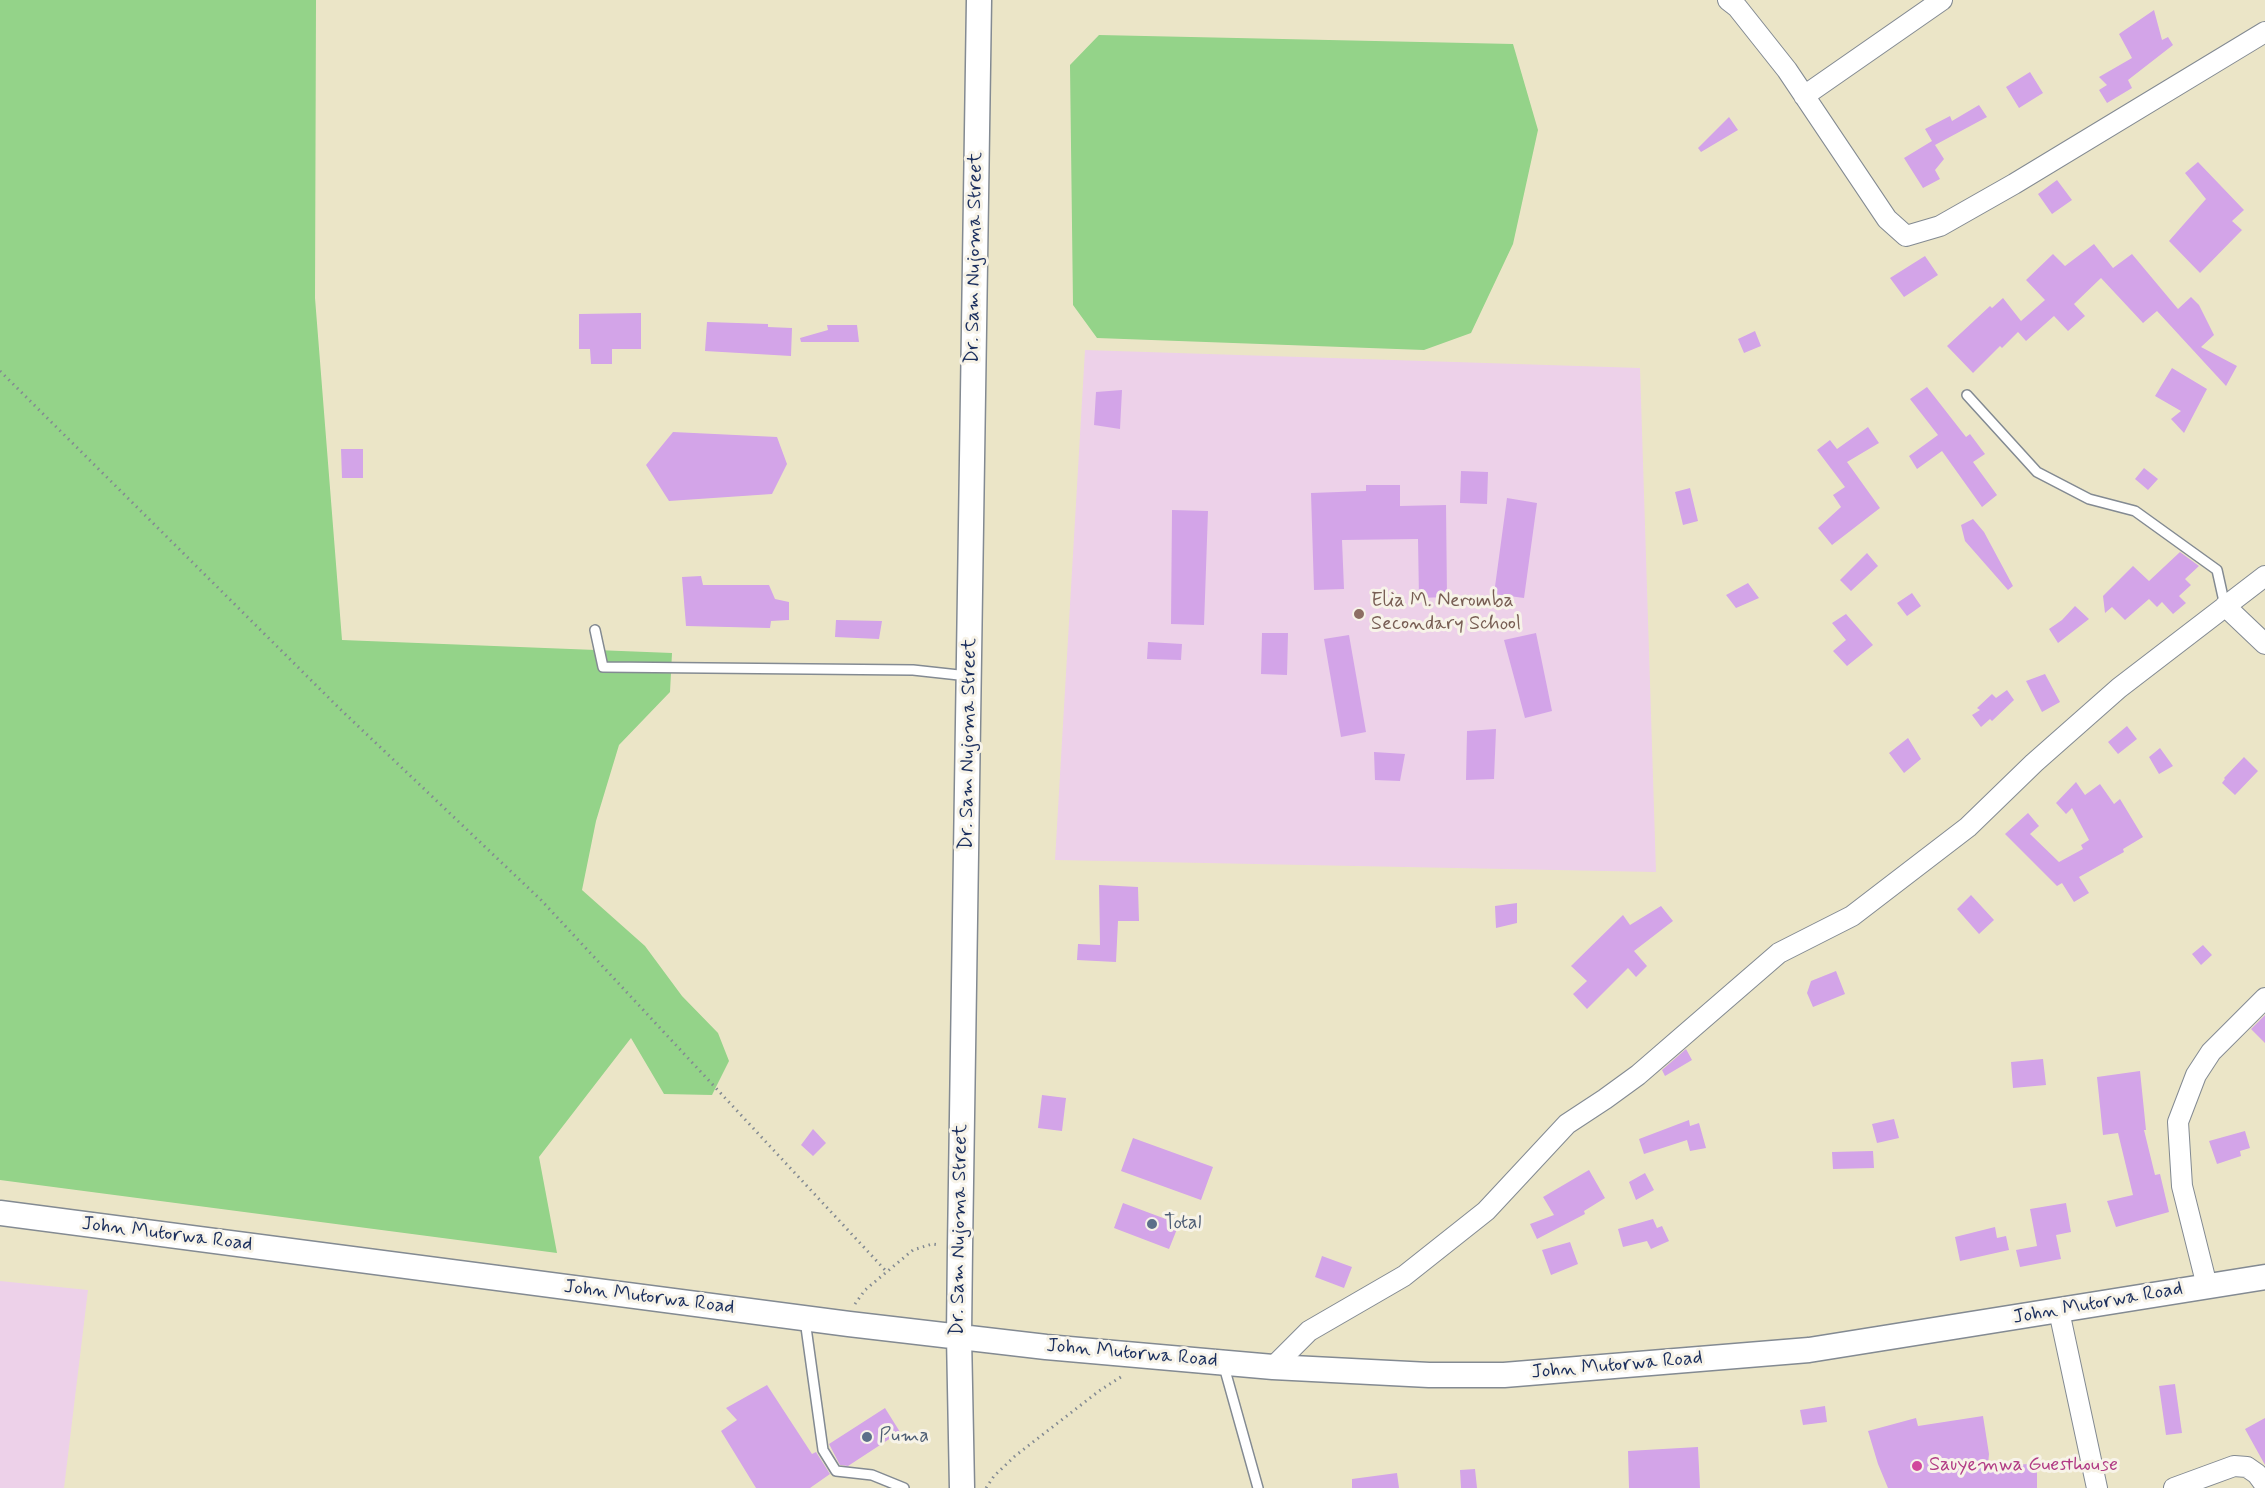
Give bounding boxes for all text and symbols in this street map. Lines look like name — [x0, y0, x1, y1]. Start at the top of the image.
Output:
street label: Dr. Sam Nujoma Street — [961, 152, 989, 364]
place label: Elia M. Neromba Secondary School — [1371, 590, 1521, 637]
marker: Elia M. Neromba Secondary School — [1352, 607, 1366, 621]
street label: Dr. Sam Nujoma Street — [955, 638, 983, 850]
street label: Dr. Sam Nujoma Street — [946, 1124, 974, 1336]
place label: Total — [1164, 1212, 1202, 1236]
street label: John Mutorwa Road — [80, 1213, 254, 1257]
marker: Total — [1145, 1217, 1159, 1231]
street label: John Mutorwa Road — [562, 1276, 736, 1320]
street label: John Mutorwa Road — [2011, 1277, 2185, 1331]
street label: John Mutorwa Road — [1045, 1335, 1219, 1373]
street label: John Mutorwa Road — [1530, 1347, 1704, 1385]
place label: Puma — [879, 1425, 929, 1449]
marker: Puma — [860, 1430, 874, 1444]
place label: Sauyemwa Guesthouse — [1929, 1454, 2118, 1478]
marker: Sauyemwa Guesthouse — [1910, 1459, 1924, 1473]

